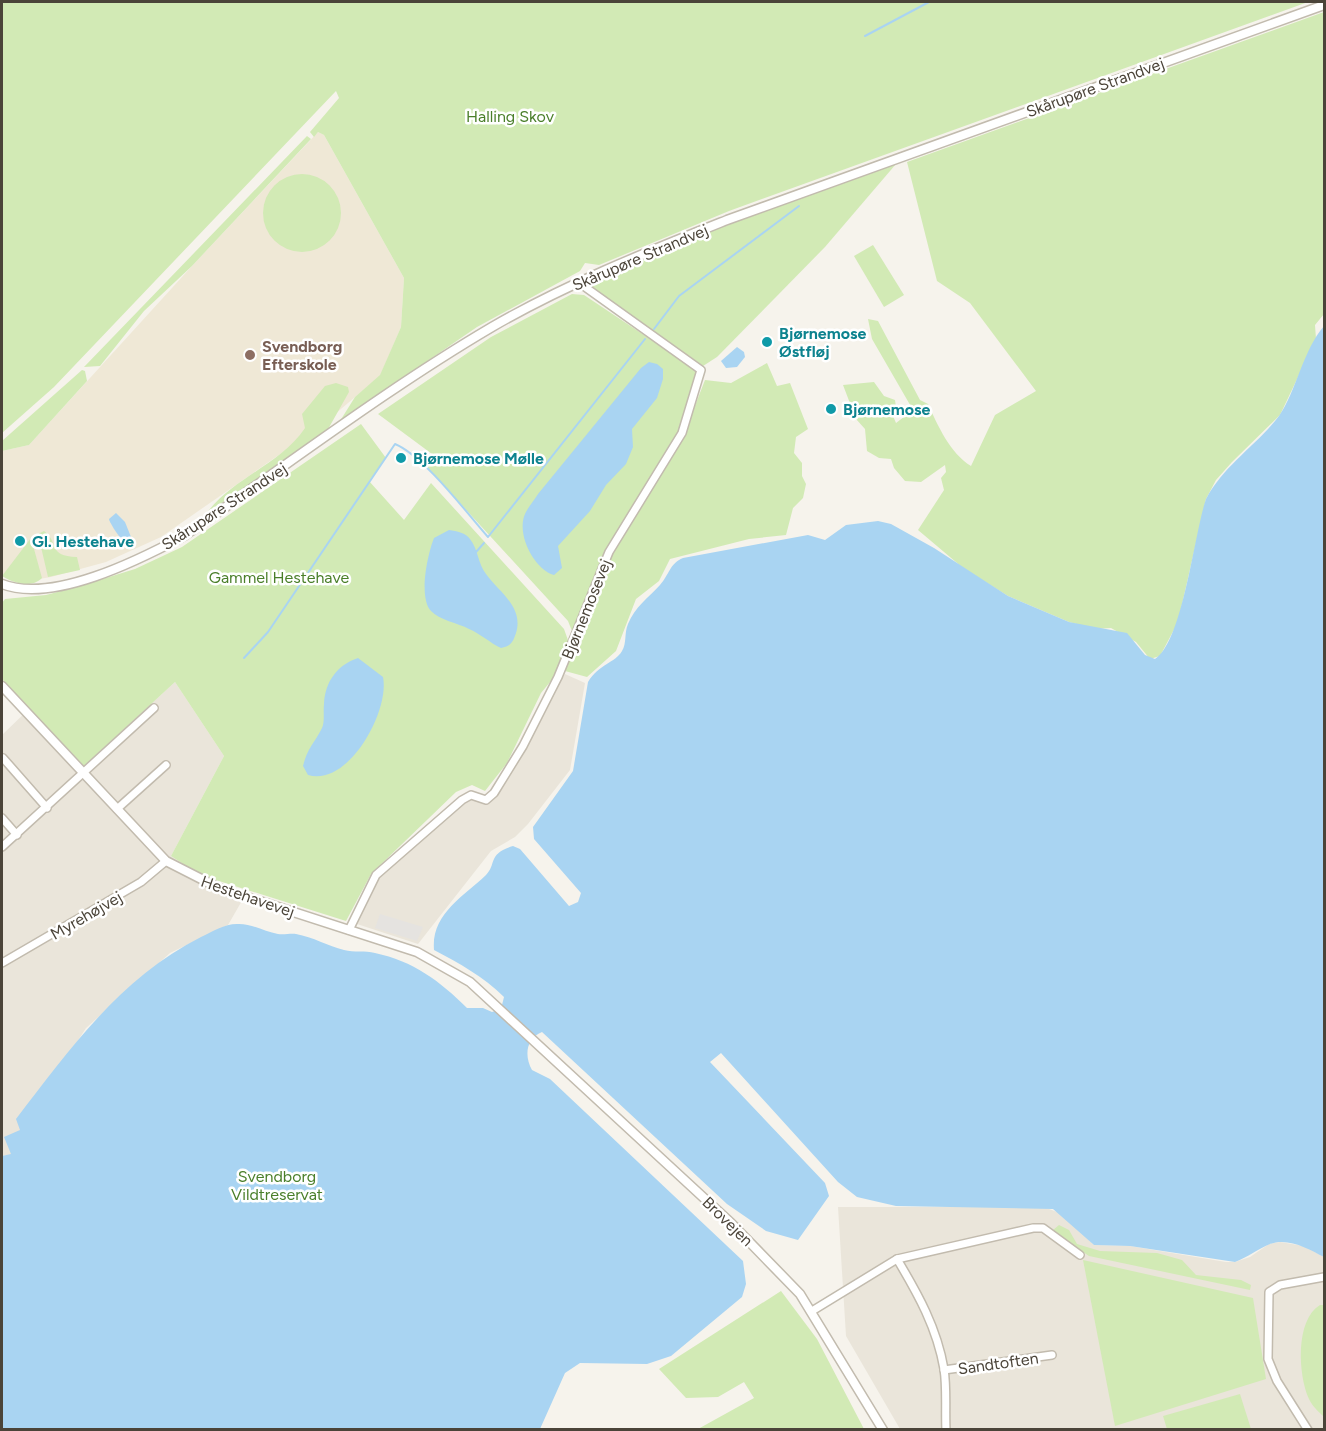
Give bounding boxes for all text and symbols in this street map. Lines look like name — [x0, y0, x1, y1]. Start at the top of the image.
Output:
street label: Skårupøre Strandvej — [1024, 54, 1167, 121]
park label: Halling Skov — [466, 107, 555, 126]
street label: Skårupøre Strandvej — [569, 220, 711, 295]
place label: Bjørnemose Østfløj — [779, 324, 866, 361]
marker: Bjørnemose Østfløj — [760, 335, 774, 349]
place label: Svendborg Efterskole — [262, 337, 342, 374]
marker: Svendborg Efterskole — [243, 348, 257, 362]
place label: Bjørnemose — [843, 400, 930, 419]
marker: Bjørnemose — [824, 402, 838, 416]
place label: Bjørnemose Mølle — [413, 449, 544, 468]
marker: Bjørnemose Mølle — [394, 451, 408, 465]
street label: Skårupøre Strandvej — [158, 459, 291, 554]
place label: Gl. Hestehave — [32, 532, 134, 551]
marker: Gl. Hestehave — [13, 534, 27, 548]
street label: Bjørnemosevej — [558, 556, 615, 662]
park label: Gammel Hestehave — [209, 568, 350, 587]
street label: Hestehavevej — [199, 872, 297, 921]
street label: Myrehøjvej — [47, 887, 126, 944]
park label: Svendborg Vildtreservat — [231, 1167, 323, 1204]
street label: Brovejen — [698, 1193, 757, 1250]
street label: Sandtoften — [957, 1348, 1040, 1379]

